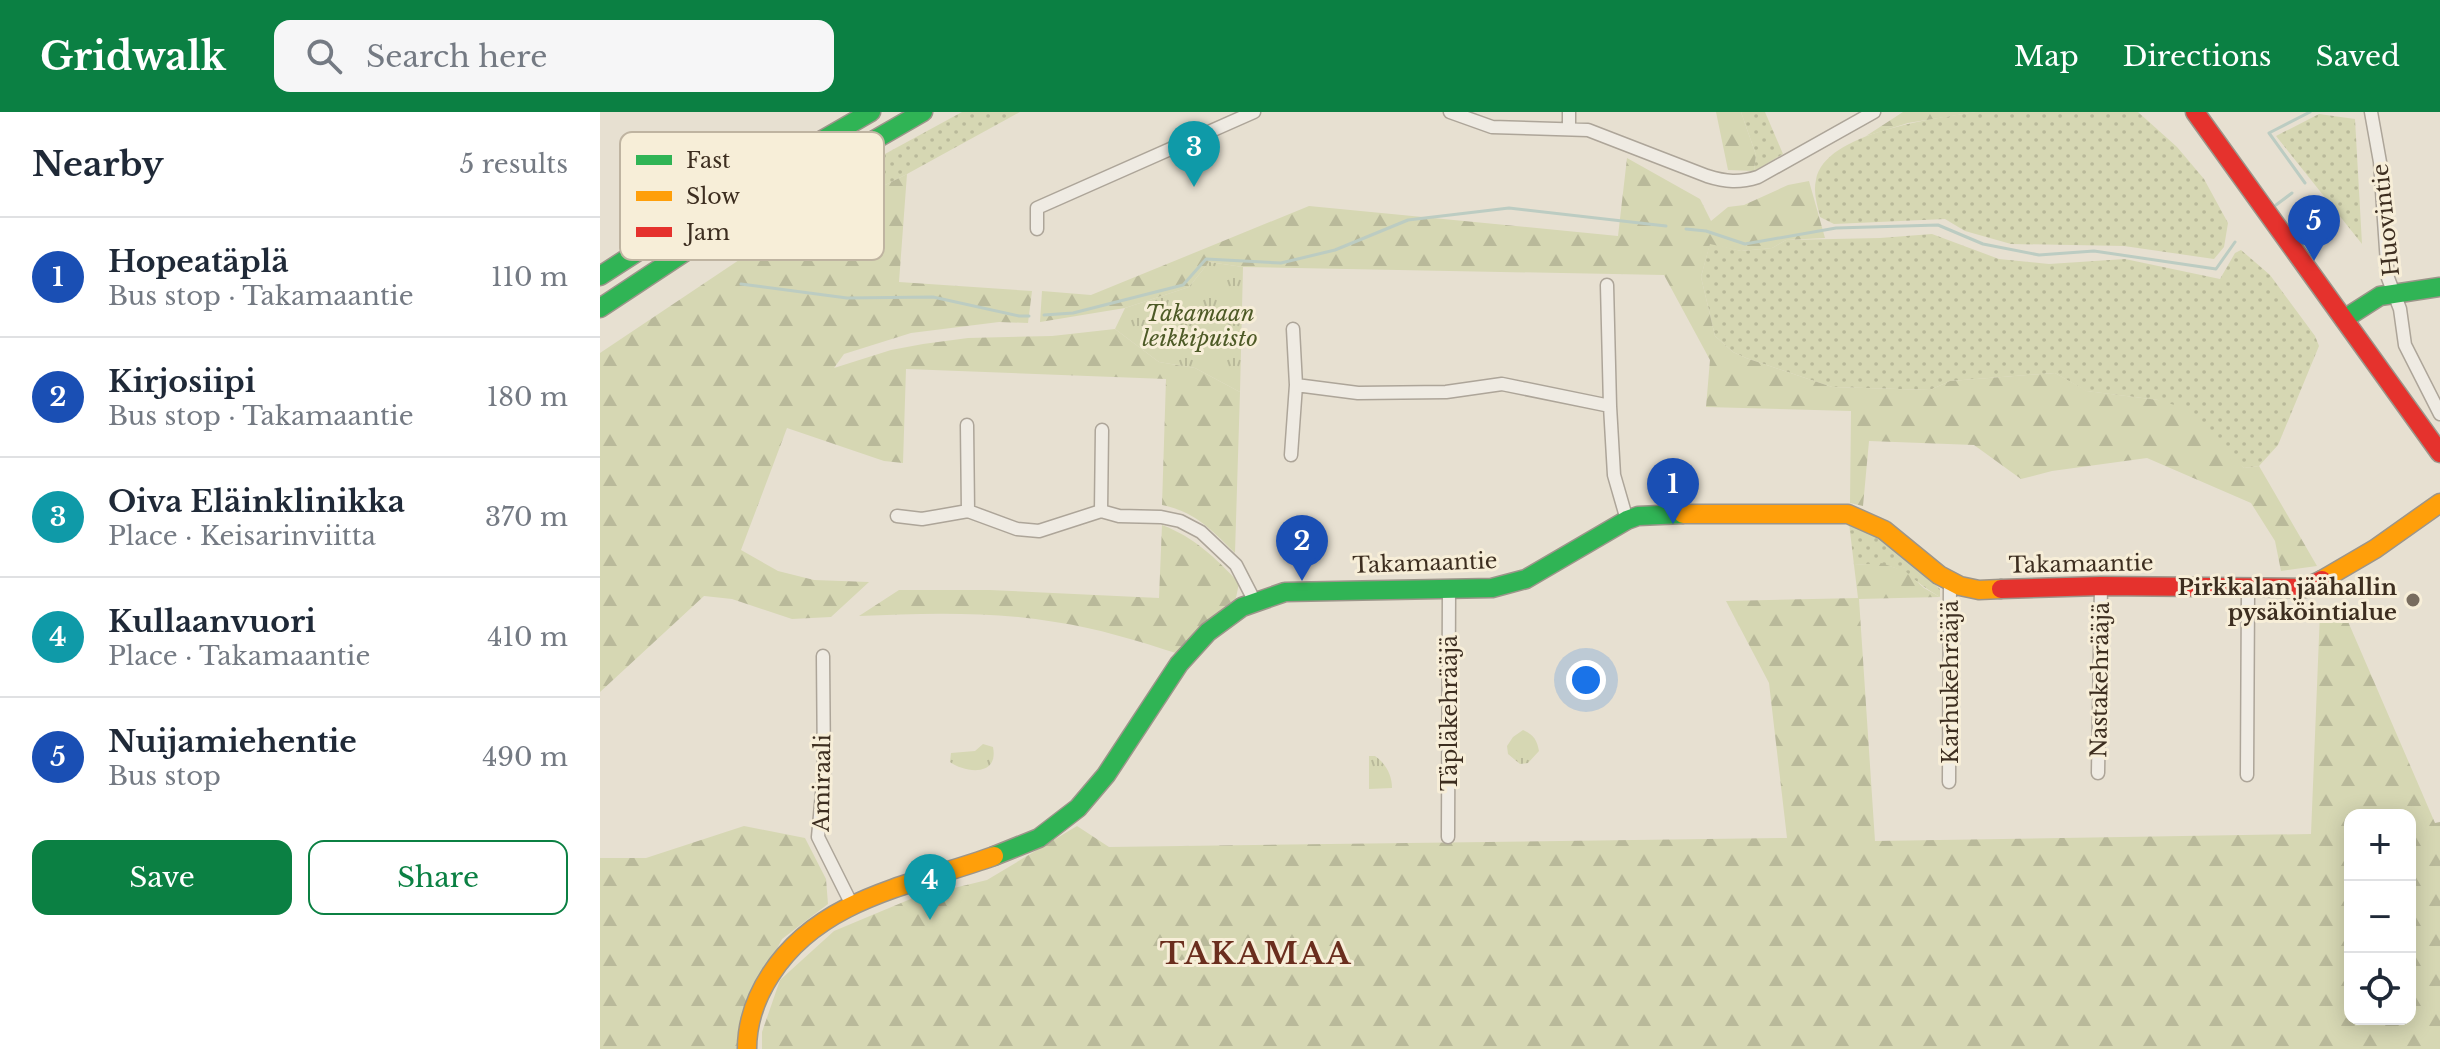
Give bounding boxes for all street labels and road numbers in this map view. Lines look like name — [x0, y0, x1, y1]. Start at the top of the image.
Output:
street label: Huovintie — [2367, 162, 2405, 278]
street label: Takamaantie — [1352, 547, 1498, 579]
street label: Takamaantie — [2008, 549, 2154, 579]
street label: Karhukehrääjä — [1937, 599, 1964, 764]
street label: Nastakehrääjä — [2085, 601, 2115, 758]
street label: Täpläkehrääjä — [1436, 634, 1463, 791]
street label: Amiraali — [808, 733, 836, 833]

